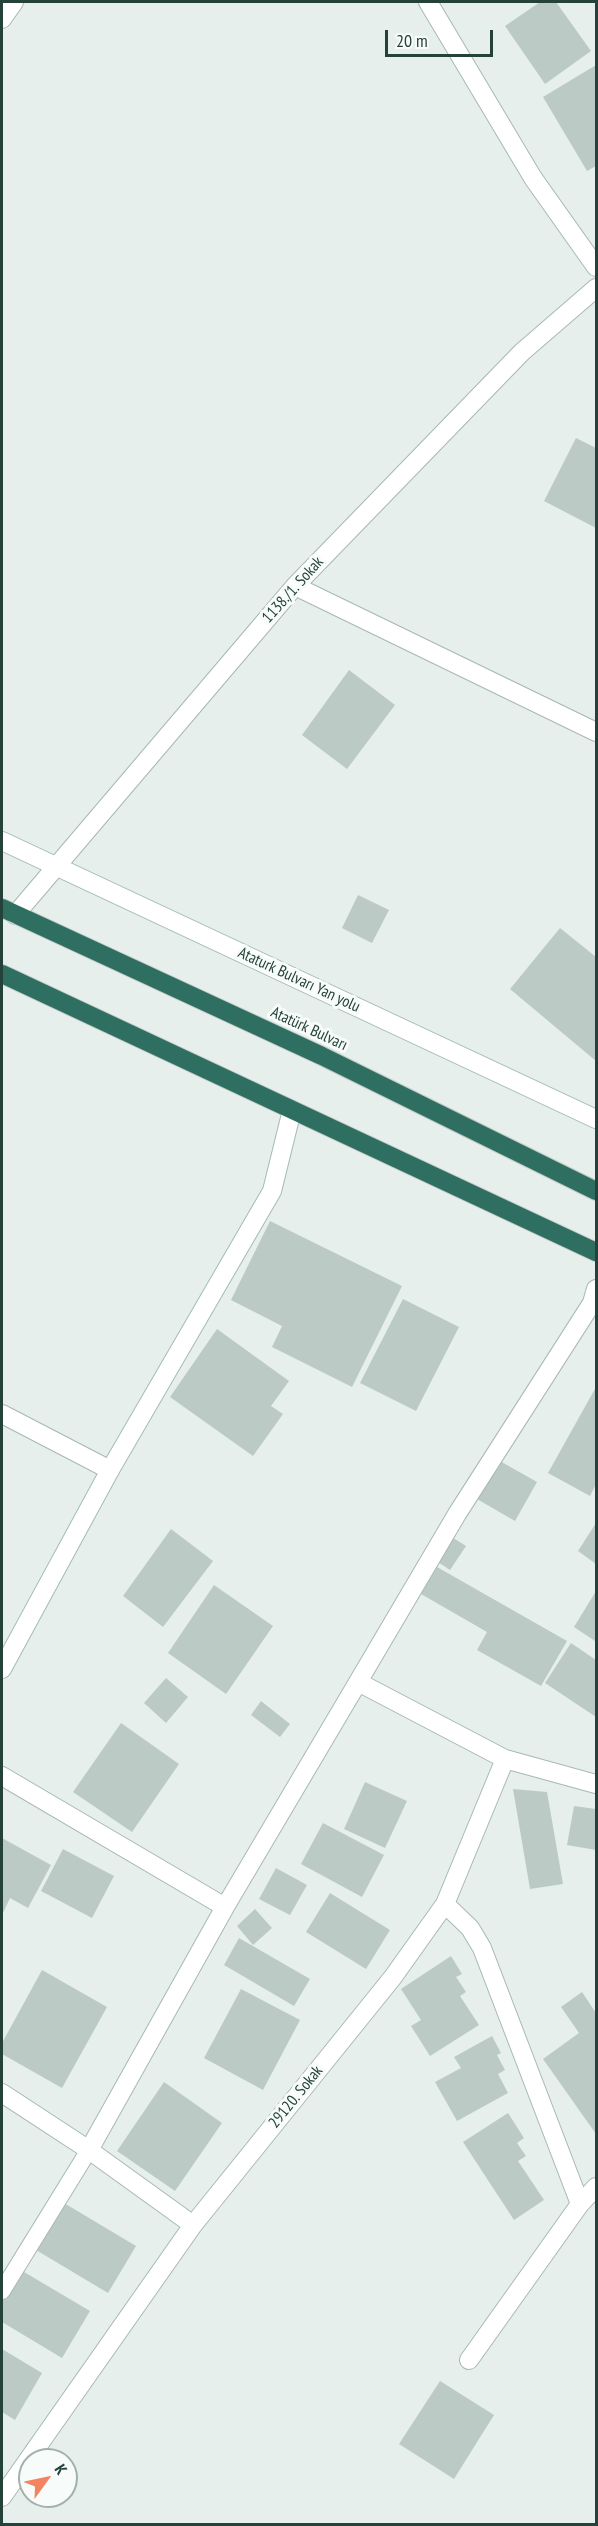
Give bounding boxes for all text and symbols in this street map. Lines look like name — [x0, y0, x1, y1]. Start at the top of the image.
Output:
scale bar — [388, 18, 496, 56]
text: 20 m — [396, 29, 428, 52]
street label: 1138./1. Sokak — [258, 553, 328, 627]
street label: Ataturk Bulvarı Yan yolu — [235, 943, 363, 1017]
street label: Atatürk Bulvarı — [268, 1003, 350, 1055]
street label: 29120. Sokak — [265, 2062, 327, 2132]
north arrow — [18, 2448, 78, 2508]
text: K — [51, 2460, 72, 2478]

